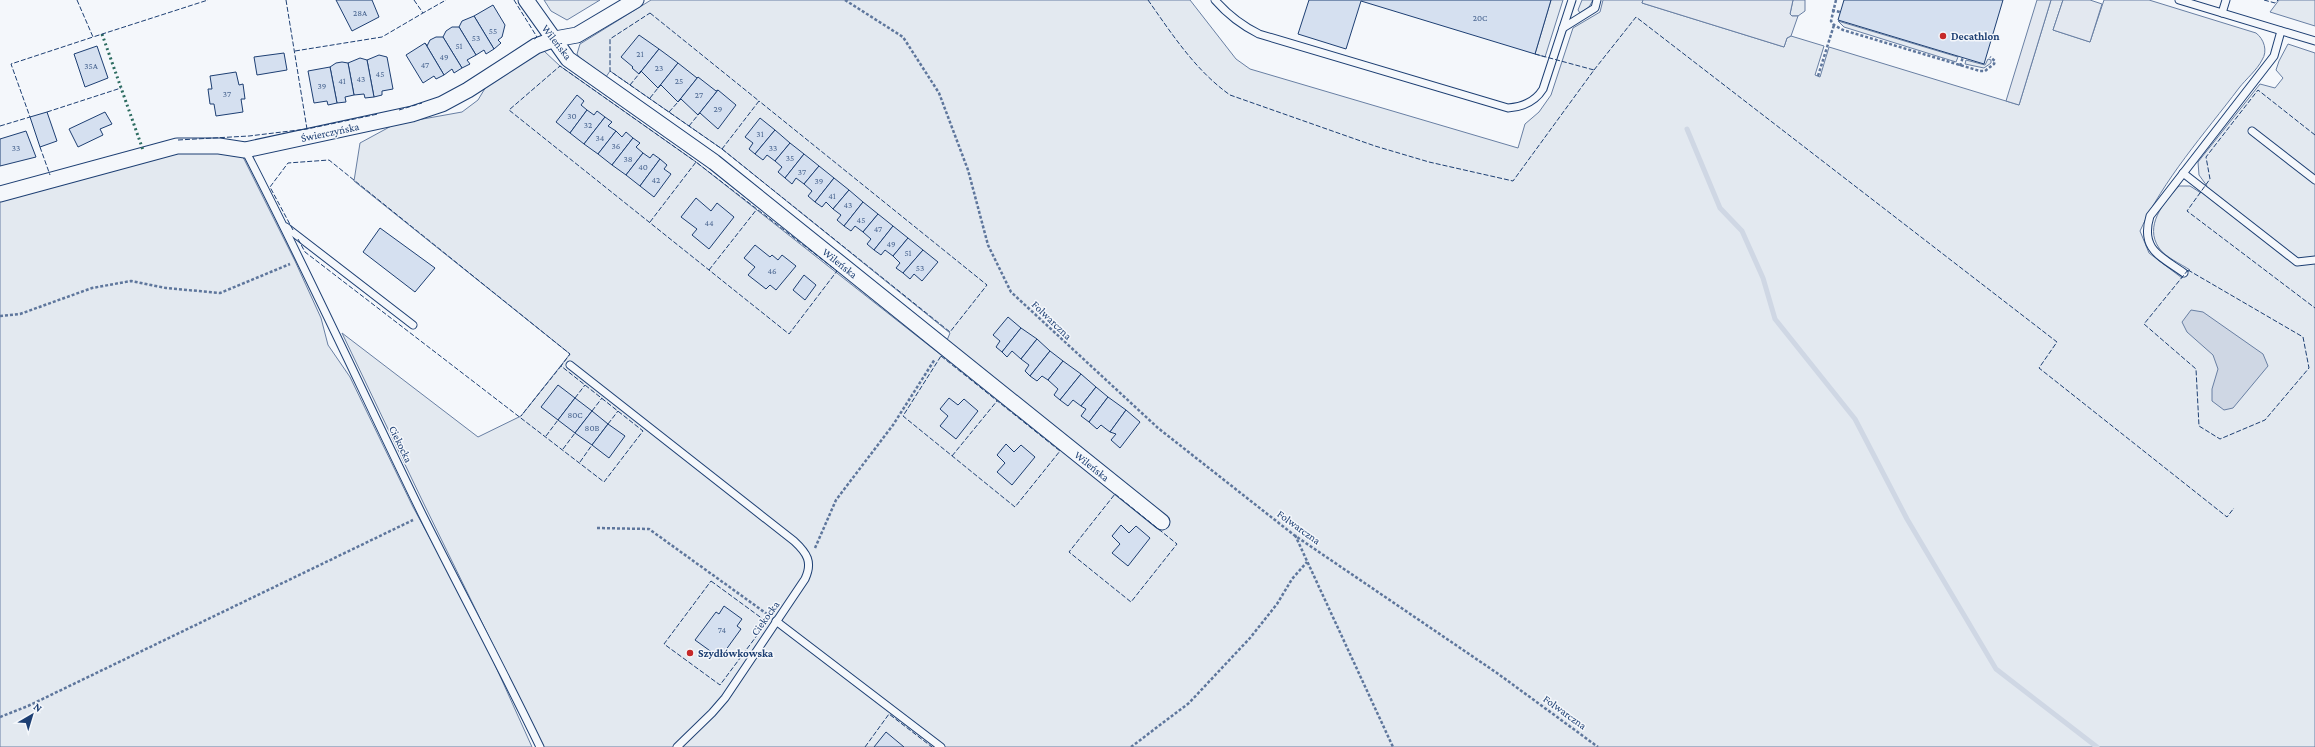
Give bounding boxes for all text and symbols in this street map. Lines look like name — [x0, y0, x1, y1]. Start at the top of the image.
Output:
house number: 28A — [353, 8, 368, 18]
house number: 20C — [1473, 13, 1488, 23]
street label: Wileńska — [540, 22, 574, 62]
house number: 55 — [489, 26, 497, 36]
place label: Decathlon — [1951, 30, 2000, 42]
marker: Decathlon — [1938, 31, 1948, 41]
house number: 53 — [472, 33, 480, 43]
house number: 51 — [455, 41, 463, 51]
house number: 21 — [636, 49, 644, 59]
house number: 49 — [439, 52, 449, 62]
house number: 47 — [421, 60, 429, 70]
house number: 35A — [84, 61, 99, 71]
house number: 23 — [655, 63, 663, 73]
house number: 45 — [376, 69, 384, 79]
house number: 43 — [357, 74, 365, 84]
house number: 41 — [338, 76, 346, 86]
house number: 25 — [675, 76, 683, 86]
house number: 39 — [318, 81, 327, 91]
house number: 37 — [223, 89, 231, 99]
house number: 27 — [695, 90, 703, 100]
house number: 29 — [714, 104, 723, 114]
house number: 30 — [567, 111, 577, 121]
street label: Świerczyńska — [300, 120, 360, 145]
house number: 32 — [584, 120, 592, 130]
house number: 31 — [756, 129, 764, 139]
house number: 34 — [596, 133, 605, 143]
house number: 36 — [612, 141, 621, 151]
house number: 33 — [12, 143, 20, 153]
house number: 33 — [769, 143, 777, 153]
house number: 35 — [786, 153, 794, 163]
house number: 38 — [623, 154, 633, 164]
house number: 40 — [638, 162, 648, 172]
house number: 37 — [798, 167, 806, 177]
house number: 42 — [652, 175, 660, 185]
house number: 39 — [815, 176, 824, 186]
house number: 41 — [828, 191, 836, 201]
house number: 43 — [844, 200, 852, 210]
house number: 45 — [857, 215, 865, 225]
house number: 44 — [704, 218, 714, 228]
house number: 47 — [874, 224, 882, 234]
house number: 49 — [886, 239, 896, 249]
street label: Wileńska — [820, 245, 860, 281]
house number: 51 — [904, 248, 912, 258]
house number: 53 — [916, 263, 924, 273]
house number: 46 — [767, 266, 777, 276]
street label: Folwarczna — [1030, 298, 1074, 342]
house number: 80C — [567, 410, 583, 420]
house number: 80B — [585, 423, 600, 433]
street label: Ciekocka — [387, 424, 415, 464]
street label: Wileńska — [1072, 448, 1112, 484]
street label: Folwarczna — [1275, 507, 1323, 547]
street label: Ciekocka — [748, 598, 782, 638]
house number: 74 — [718, 625, 727, 635]
place label: Szydłówkowska — [698, 647, 774, 659]
marker: Szydłówkowska — [685, 648, 695, 658]
street label: Folwarczna — [1541, 692, 1589, 732]
north arrow — [12, 695, 52, 735]
text: N — [32, 700, 45, 714]

